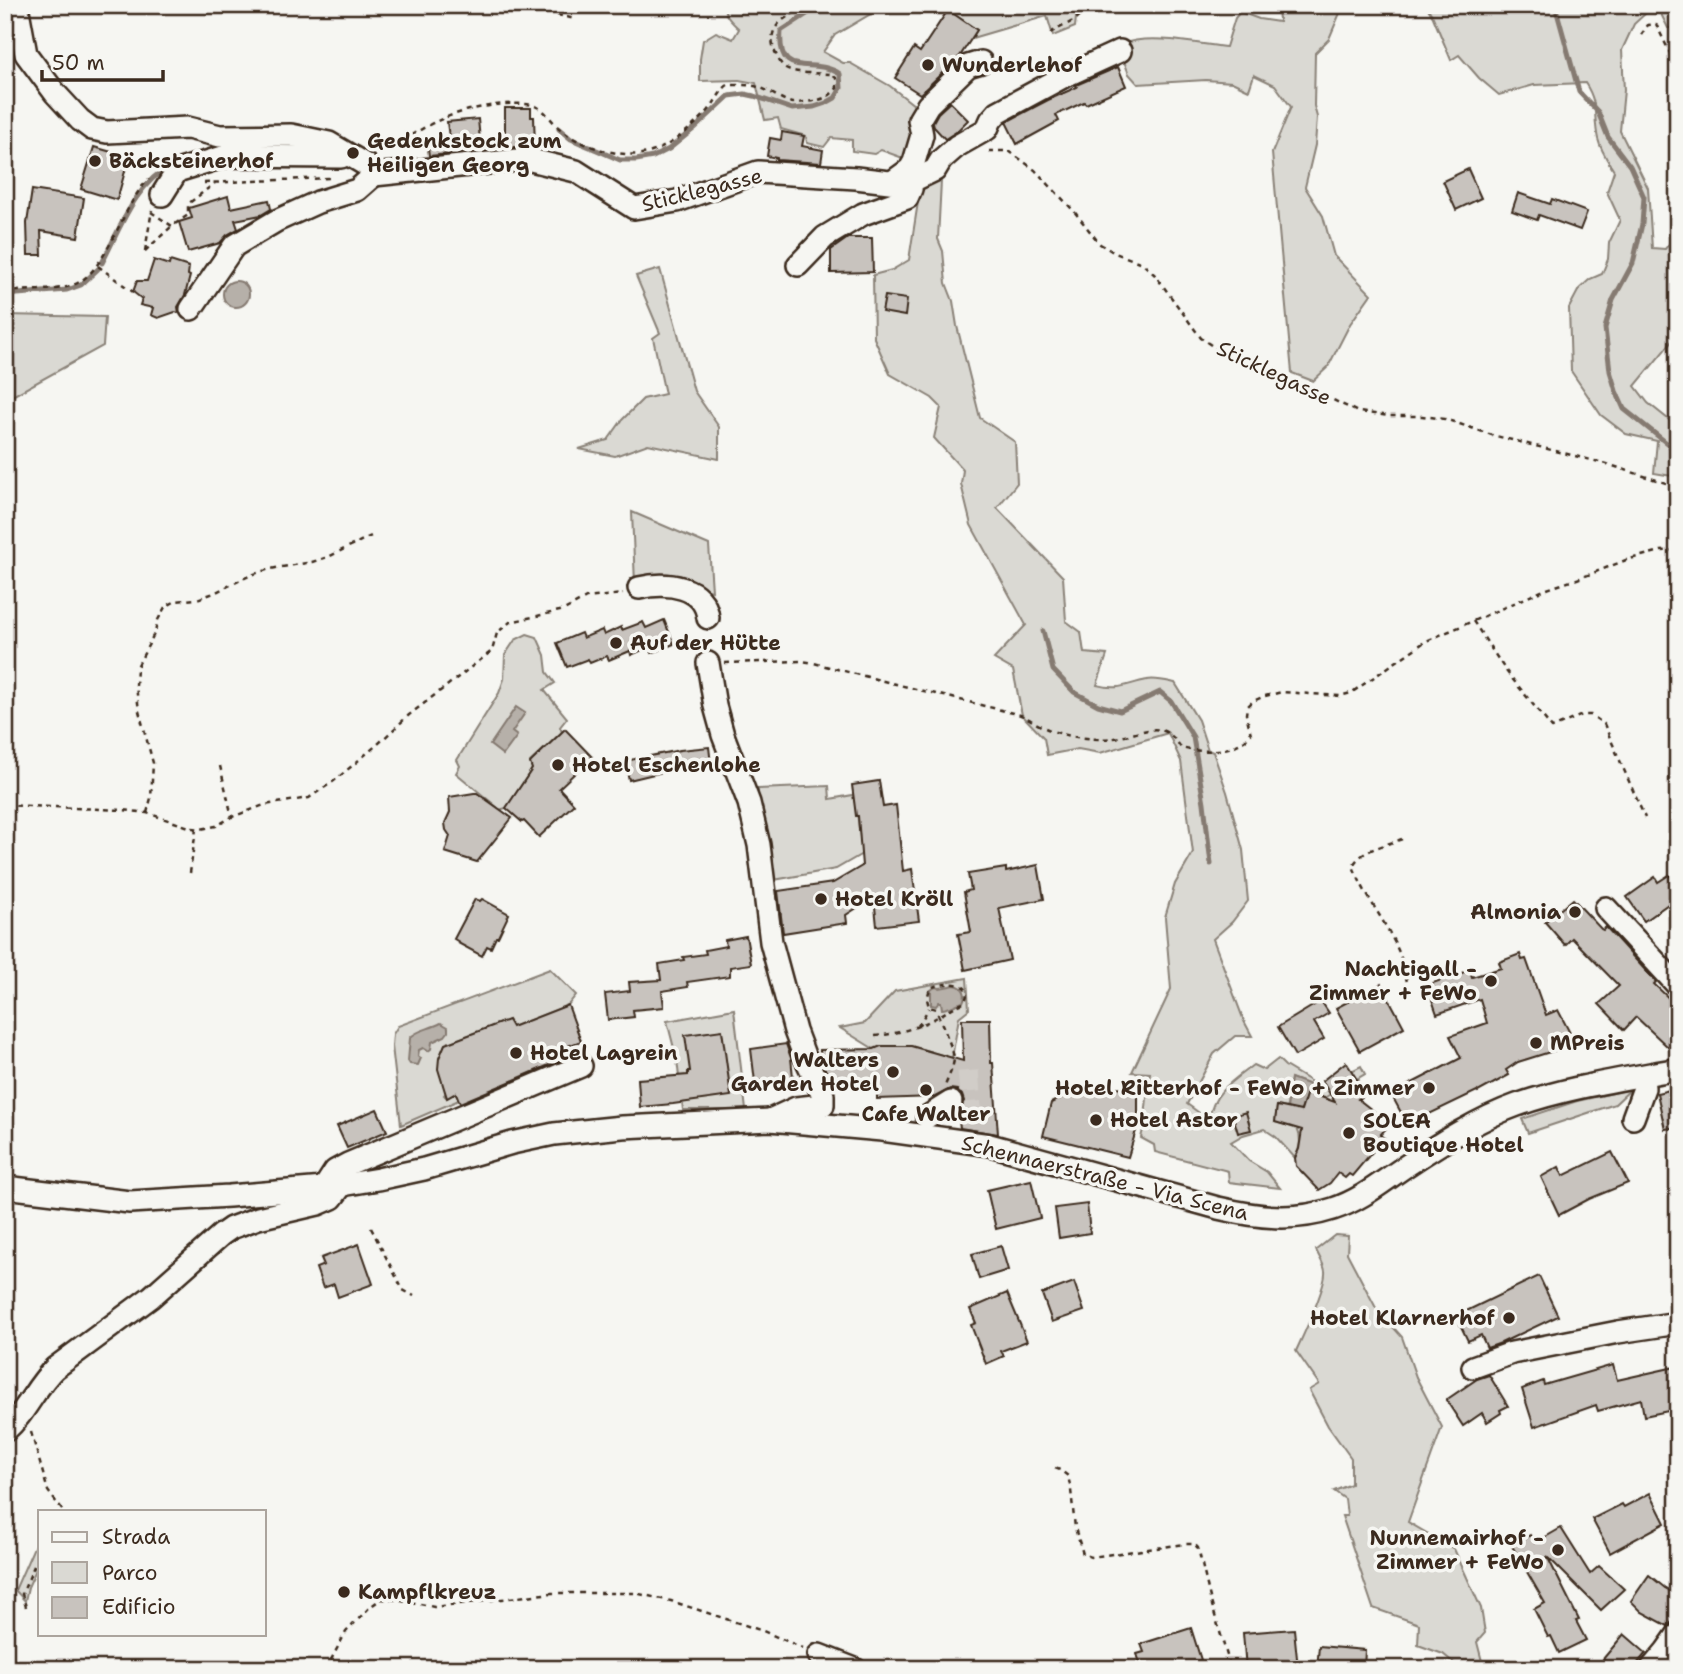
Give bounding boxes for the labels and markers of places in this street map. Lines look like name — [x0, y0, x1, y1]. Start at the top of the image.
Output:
place label: Wunderlehof — [942, 51, 1083, 79]
marker: Wunderlehof — [920, 57, 936, 73]
place label: Gedenkstock zum Heiligen Georg — [367, 127, 562, 179]
marker: Gedenkstock zum Heiligen Georg — [345, 145, 361, 161]
place label: Bäcksteinerhof — [109, 147, 274, 175]
marker: Bäcksteinerhof — [87, 153, 103, 169]
place label: Auf der Hütte — [630, 629, 781, 657]
marker: Auf der Hütte — [608, 635, 624, 651]
place label: Hotel Eschenlohe — [572, 751, 761, 779]
marker: Hotel Eschenlohe — [550, 757, 566, 773]
place label: Hotel Kröll — [835, 885, 953, 913]
marker: Hotel Kröll — [813, 891, 829, 907]
place label: Almonia — [1470, 898, 1562, 926]
marker: Almonia — [1567, 904, 1583, 920]
place label: Nachtigall - Zimmer + FeWo — [1309, 955, 1477, 1007]
marker: Nachtigall - Zimmer + FeWo — [1483, 973, 1499, 989]
place label: MPreis — [1550, 1029, 1625, 1057]
marker: MPreis — [1528, 1035, 1544, 1051]
place label: Hotel Lagrein — [530, 1039, 678, 1067]
marker: Hotel Lagrein — [508, 1045, 524, 1061]
place label: Walters Garden Hotel — [731, 1046, 879, 1098]
marker: Walters Garden Hotel — [885, 1064, 901, 1080]
place label: Hotel Ritterhof - FeWo + Zimmer — [1055, 1074, 1415, 1102]
marker: Hotel Ritterhof - FeWo + Zimmer — [1421, 1080, 1437, 1096]
marker: Cafe Walter — [918, 1082, 934, 1098]
place label: Cafe Walter — [861, 1100, 991, 1128]
place label: Hotel Astor — [1110, 1106, 1238, 1134]
place label: SOLEA Boutique Hotel — [1363, 1107, 1524, 1159]
marker: Hotel Astor — [1088, 1112, 1104, 1128]
marker: SOLEA Boutique Hotel — [1341, 1125, 1357, 1141]
place label: Hotel Klarnerhof — [1310, 1304, 1496, 1332]
marker: Hotel Klarnerhof — [1501, 1310, 1517, 1326]
place label: Nunnemairhof - Zimmer + FeWo — [1369, 1524, 1544, 1576]
marker: Nunnemairhof - Zimmer + FeWo — [1550, 1542, 1566, 1558]
place label: Kampflkreuz — [358, 1578, 497, 1606]
marker: Kampflkreuz — [336, 1584, 352, 1600]

